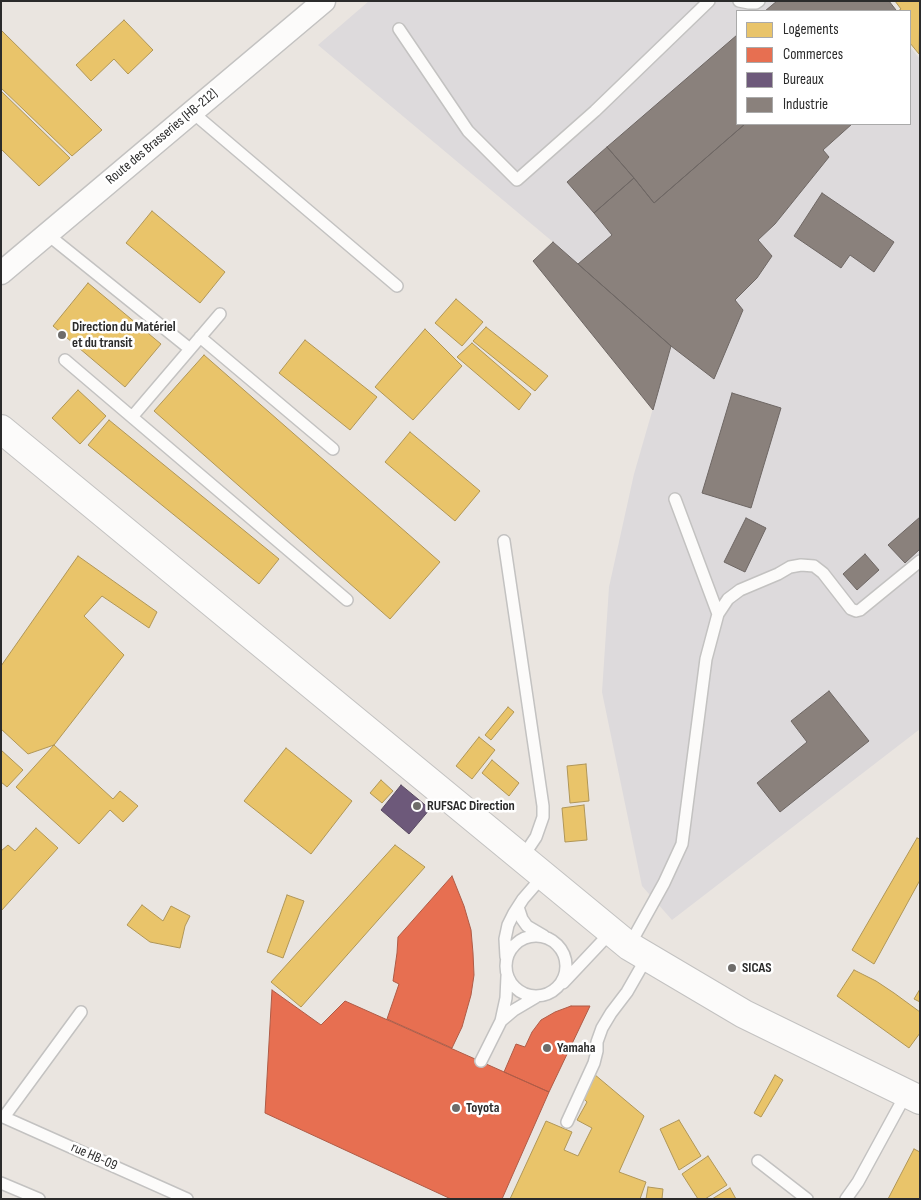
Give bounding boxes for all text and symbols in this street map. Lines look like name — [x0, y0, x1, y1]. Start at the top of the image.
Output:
legend — [736, 10, 911, 125]
text: Logements — [783, 20, 839, 39]
text: Commerces — [783, 45, 843, 64]
text: Bureaux — [783, 70, 824, 89]
street label: Route des Brasseries (HB-212) — [103, 85, 221, 189]
text: Industrie — [783, 95, 828, 114]
place label: Direction du Matériel et du transit — [72, 319, 176, 352]
marker: Direction du Matériel et du transit — [56, 329, 68, 341]
place label: RUFSAC Direction — [427, 798, 515, 814]
marker: RUFSAC Direction — [411, 800, 423, 812]
place label: SICAS — [742, 960, 772, 976]
marker: SICAS — [726, 962, 738, 974]
place label: Yamaha — [557, 1040, 595, 1056]
marker: Yamaha — [541, 1042, 553, 1054]
place label: Toyota — [466, 1100, 499, 1116]
marker: Toyota — [450, 1102, 462, 1114]
street label: rue HB-09 — [68, 1139, 120, 1175]

